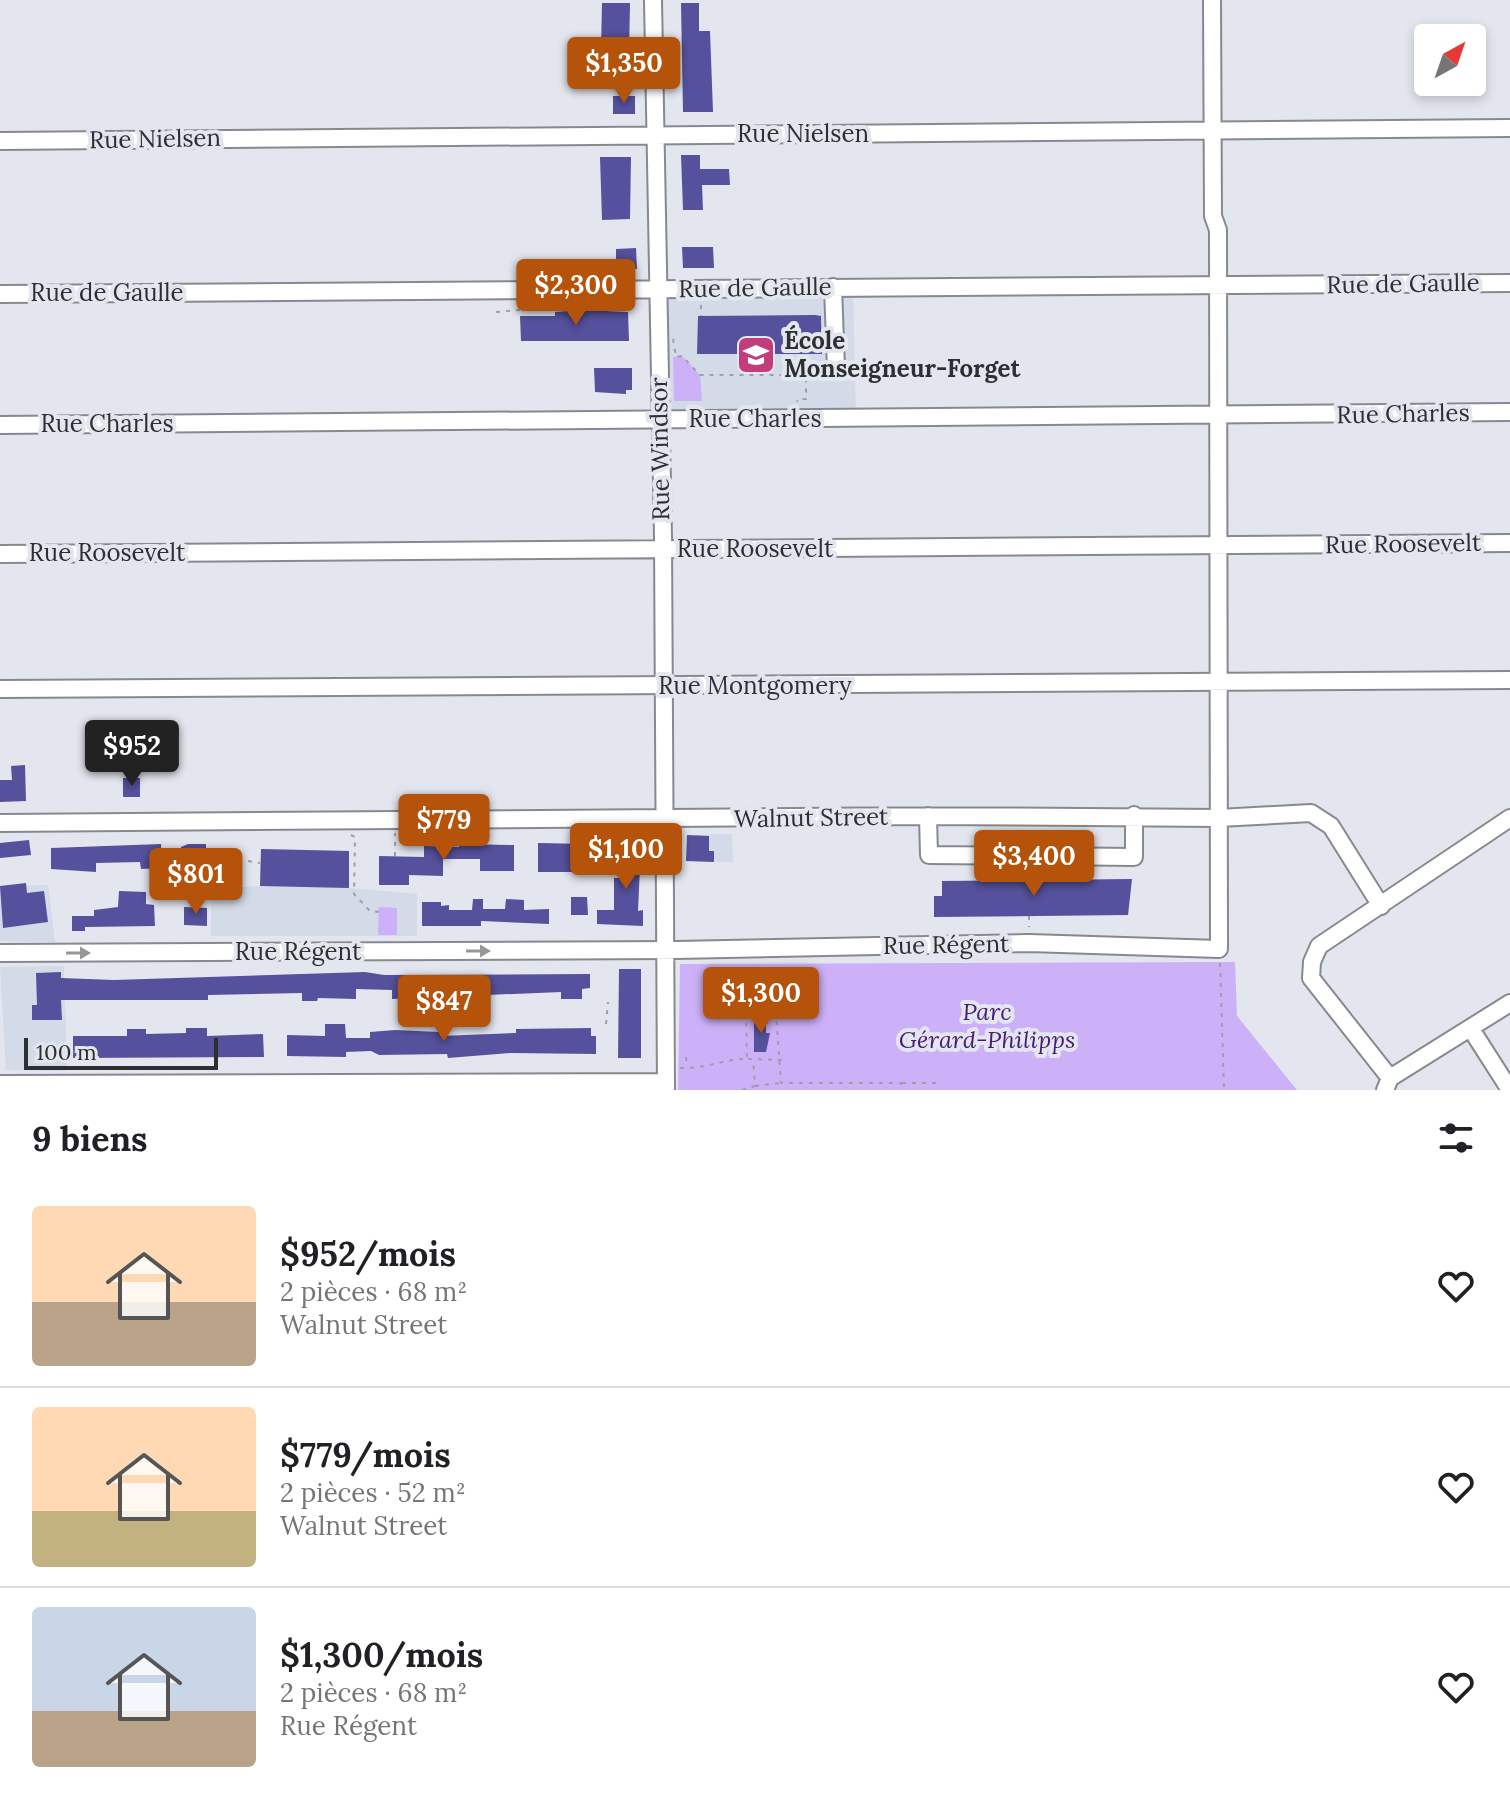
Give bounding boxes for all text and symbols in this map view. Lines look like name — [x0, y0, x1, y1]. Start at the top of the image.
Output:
north arrow — [1414, 24, 1486, 96]
map controls — [1414, 24, 1486, 96]
pin: $1,350 — [559, 37, 689, 105]
text: $1,350 — [585, 46, 663, 79]
street label: Rue Nielsen — [737, 118, 869, 149]
street label: Rue Nielsen — [89, 122, 221, 155]
pin: $2,300 — [511, 259, 641, 327]
street label: Rue de Gaulle — [1326, 267, 1480, 300]
text: $2,300 — [534, 268, 618, 301]
street label: Rue de Gaulle — [678, 271, 832, 304]
street label: Rue de Gaulle — [30, 277, 184, 308]
place label: École Monseigneur-Forget — [784, 324, 1022, 384]
school or university icon: École Monseigneur-Forget — [735, 334, 777, 376]
street label: Rue Windsor — [643, 376, 676, 521]
street label: Rue Charles — [1336, 397, 1470, 430]
street label: Rue Charles — [688, 403, 822, 434]
street label: Rue Charles — [40, 408, 174, 439]
street label: Rue Roosevelt — [1324, 527, 1482, 560]
street label: Rue Roosevelt — [677, 533, 834, 564]
street label: Rue Roosevelt — [29, 537, 186, 568]
street label: Rue Montgomery — [658, 670, 852, 701]
pin: $952 — [85, 720, 179, 788]
text: $952 — [103, 729, 161, 762]
pin: $779 — [397, 794, 491, 862]
street label: Walnut Street — [734, 801, 889, 834]
text: $779 — [416, 803, 472, 836]
pin: $1,100 — [561, 823, 691, 891]
pin: $3,400 — [969, 830, 1099, 898]
text: $1,100 — [588, 832, 664, 865]
text: $3,400 — [992, 839, 1076, 872]
pin: $801 — [149, 848, 243, 916]
text: $801 — [167, 857, 225, 890]
street label: Rue Régent — [883, 928, 1010, 961]
street label: Rue Régent — [235, 936, 362, 967]
one-way arrow — [466, 945, 491, 957]
one-way arrow — [66, 947, 91, 959]
pin: $1,300 — [696, 967, 826, 1035]
pin: $847 — [397, 975, 491, 1043]
text: $1,300 — [721, 976, 801, 1009]
text: $847 — [416, 984, 472, 1017]
park label: Parc Gérard-Philipps — [899, 996, 1075, 1055]
scale bar — [24, 1034, 218, 1070]
text: 100 m — [36, 1038, 97, 1066]
icon: filters — [1434, 1116, 1478, 1160]
text: 9 biens — [32, 1117, 148, 1160]
text: $952/mois — [280, 1232, 456, 1275]
icon: home — [96, 1238, 192, 1334]
icon: heart — [1434, 1264, 1478, 1308]
text: 2 pièces · 68 m² — [280, 1275, 467, 1308]
text: Walnut Street — [280, 1308, 447, 1341]
text: $779/mois — [280, 1433, 451, 1476]
icon: home — [96, 1439, 192, 1535]
icon: heart — [1434, 1465, 1478, 1509]
text: 2 pièces · 52 m² — [280, 1476, 466, 1509]
text: Walnut Street — [280, 1509, 447, 1542]
text: $1,300/mois — [280, 1633, 483, 1676]
icon: home — [96, 1639, 192, 1735]
icon: heart — [1434, 1665, 1478, 1709]
text: 2 pièces · 68 m² — [280, 1676, 467, 1709]
text: Rue Régent — [280, 1709, 417, 1742]

